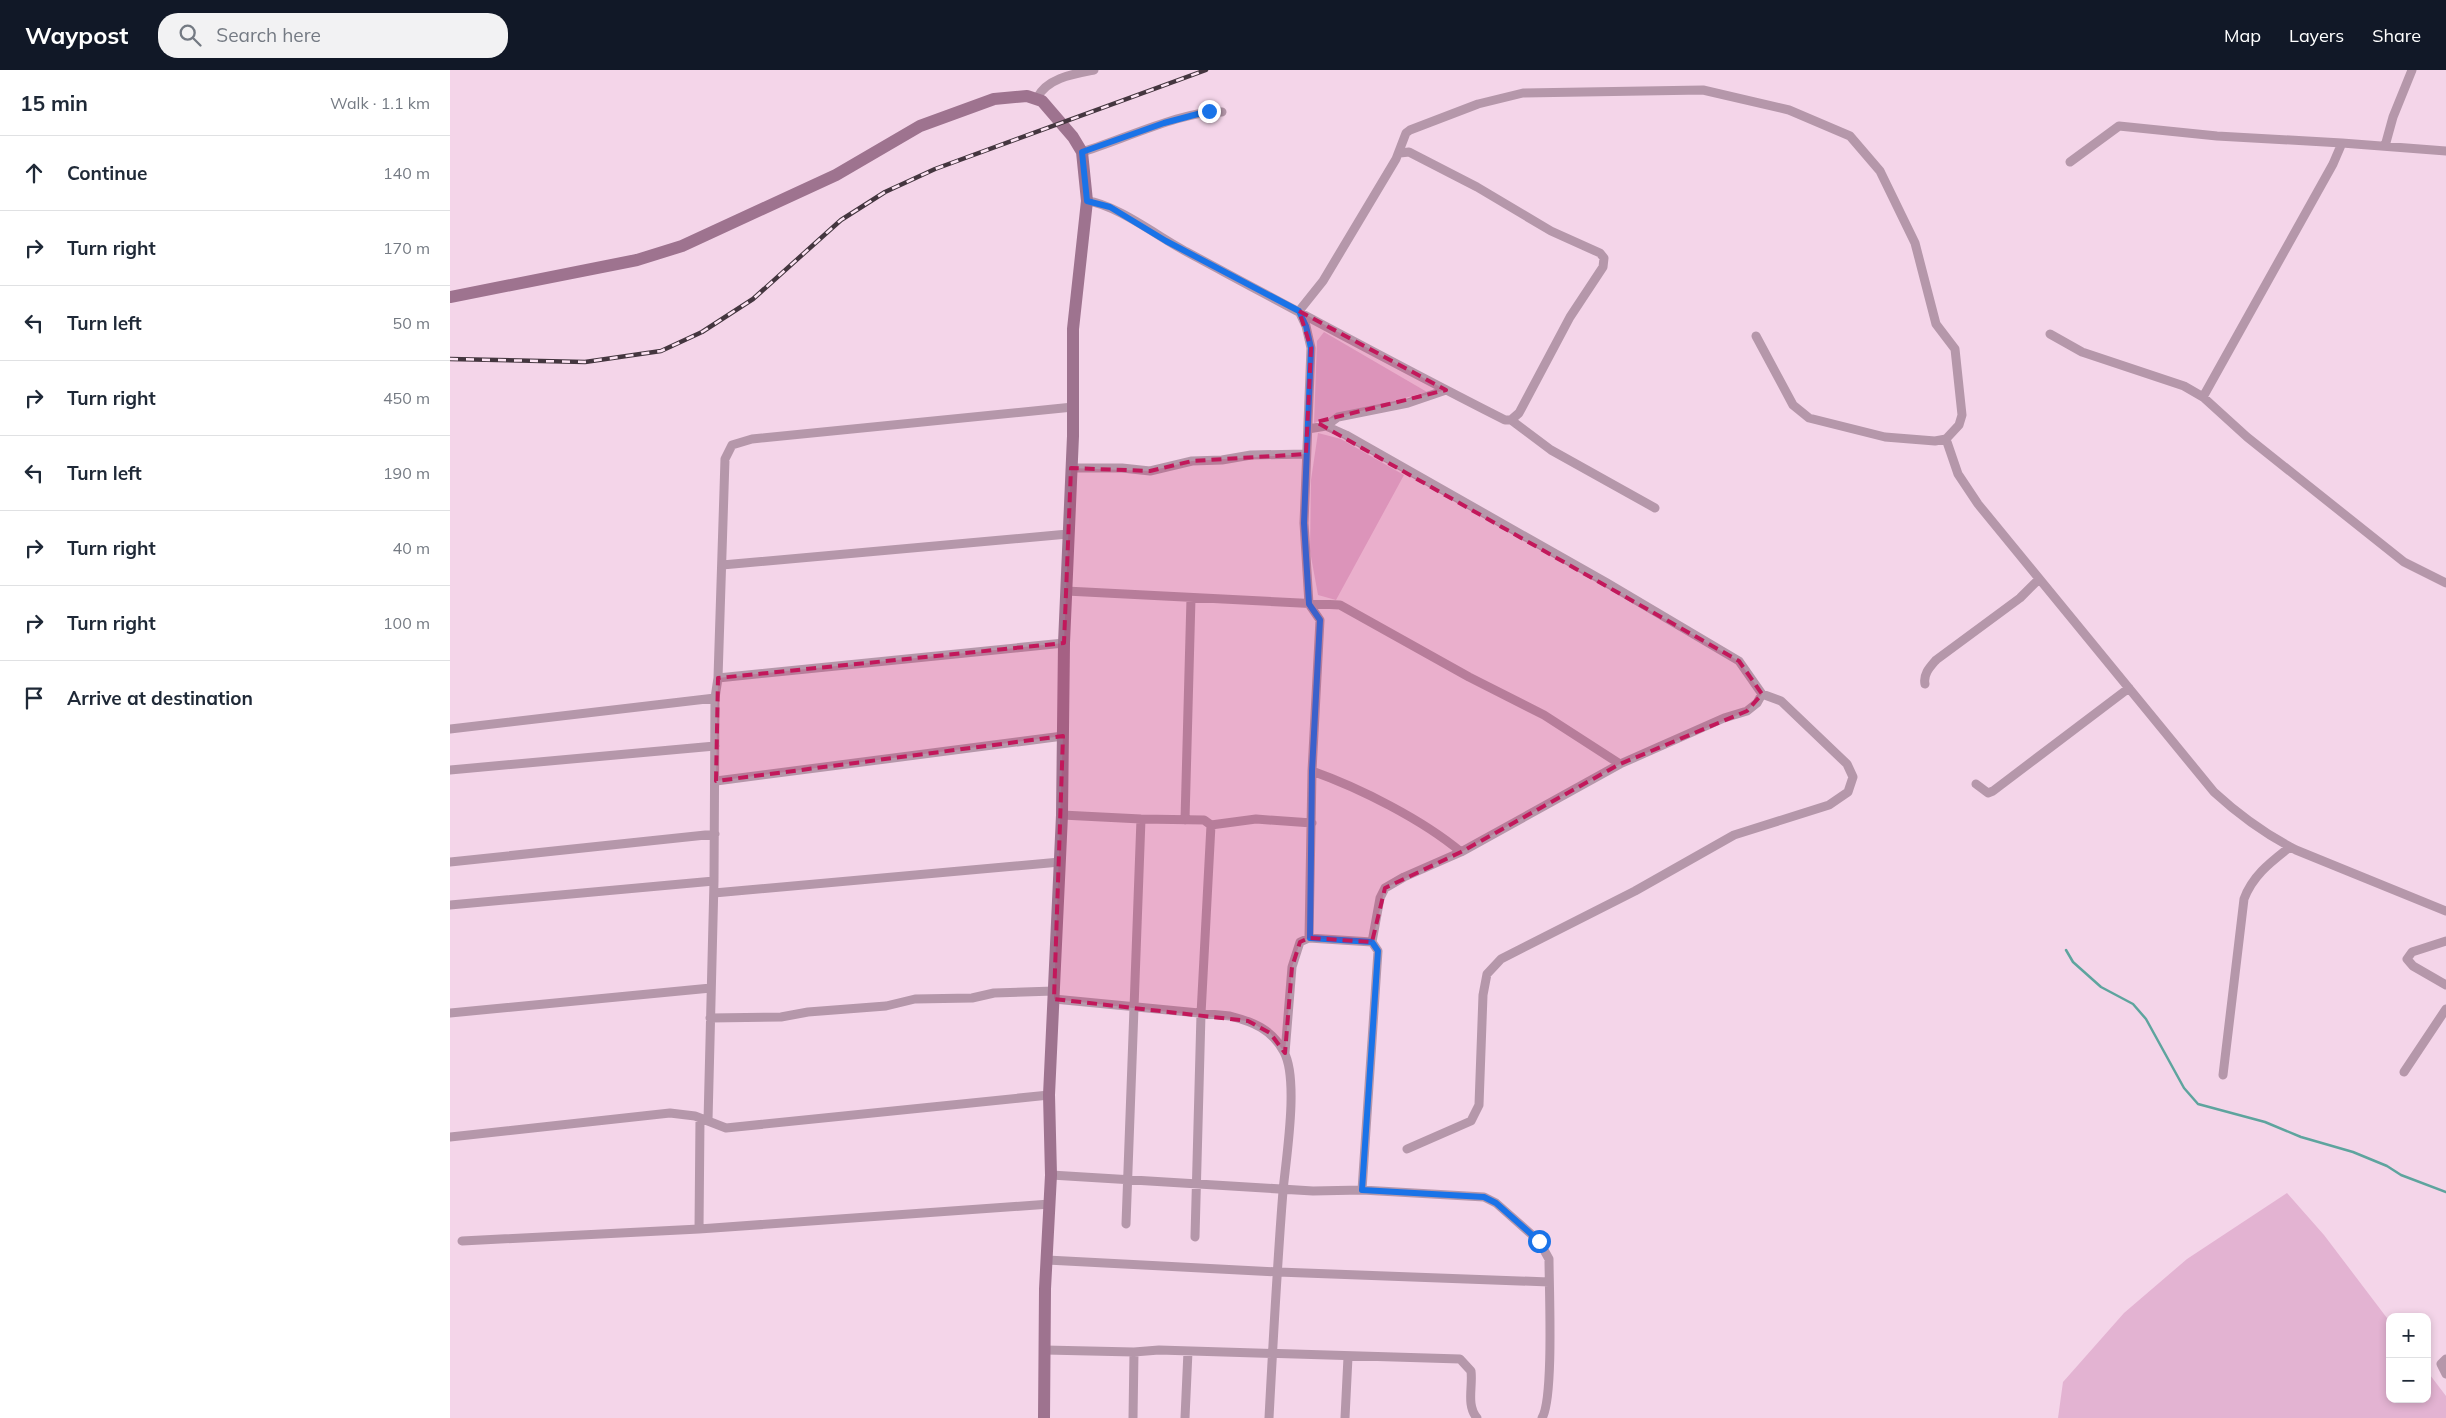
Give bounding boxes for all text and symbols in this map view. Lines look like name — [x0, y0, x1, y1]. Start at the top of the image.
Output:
search box — [158, 13, 508, 58]
text: Waypost — [25, 20, 128, 50]
icon: search — [176, 21, 204, 49]
text: Search here — [216, 23, 321, 47]
text: Map — [2224, 24, 2261, 47]
text: Layers — [2289, 24, 2344, 47]
text: Share — [2372, 24, 2421, 47]
text: 15 min — [20, 90, 88, 116]
text: Walk · 1.1 km — [330, 93, 430, 113]
route end — [1198, 100, 1221, 123]
icon: ahead — [20, 159, 48, 187]
text: Continue — [67, 161, 147, 185]
text: 140 m — [383, 163, 430, 183]
icon: right — [20, 234, 48, 262]
text: Turn right — [67, 236, 156, 260]
text: 170 m — [383, 238, 430, 258]
icon: left — [20, 309, 48, 337]
text: Turn left — [67, 311, 142, 335]
text: 50 m — [393, 313, 430, 333]
icon: right — [20, 384, 48, 412]
text: Turn right — [67, 386, 156, 410]
text: 450 m — [383, 388, 430, 408]
icon: left — [20, 459, 48, 487]
text: Turn left — [67, 461, 142, 485]
text: 190 m — [383, 463, 430, 483]
icon: right — [20, 534, 48, 562]
text: Turn right — [67, 536, 156, 560]
text: 40 m — [393, 538, 430, 558]
icon: right — [20, 609, 48, 637]
text: Turn right — [67, 611, 156, 635]
text: 100 m — [383, 613, 430, 633]
icon: arrive — [20, 684, 48, 712]
text: Arrive at destination — [67, 686, 253, 710]
route start — [1528, 1230, 1551, 1253]
map controls — [2386, 1313, 2431, 1403]
button: + — [2386, 1313, 2431, 1358]
button: − — [2386, 1358, 2431, 1403]

